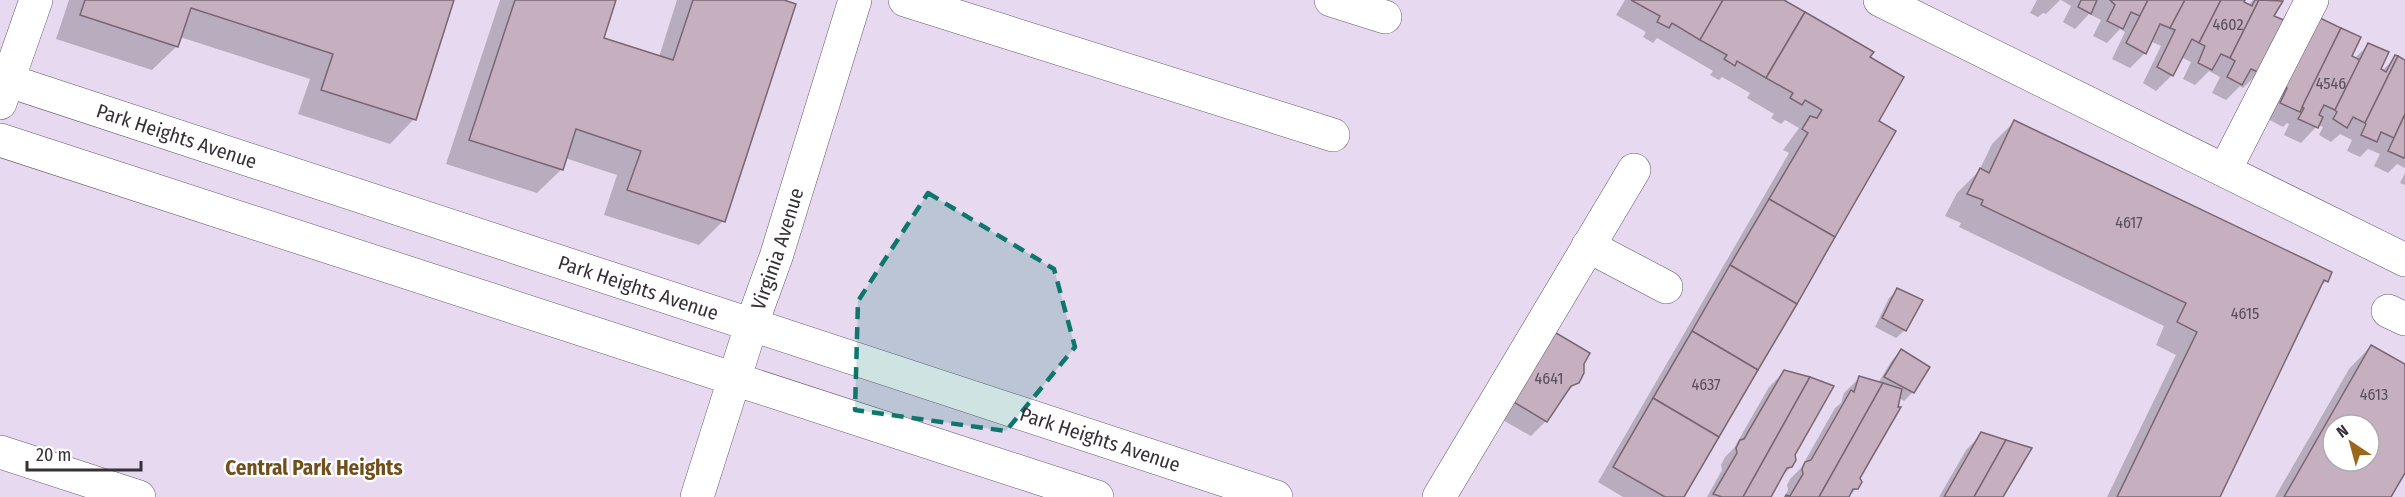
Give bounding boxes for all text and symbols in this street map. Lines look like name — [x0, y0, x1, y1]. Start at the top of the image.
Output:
house number: 4602 — [2213, 15, 2243, 34]
house number: 4546 — [2316, 74, 2346, 93]
street label: Park Heights Avenue — [94, 99, 260, 174]
street label: Virginia Avenue — [746, 185, 809, 313]
house number: 4617 — [2115, 213, 2143, 232]
street label: Park Heights Avenue — [555, 250, 722, 325]
house number: 4615 — [2231, 304, 2259, 323]
house number: 4641 — [1535, 369, 1563, 388]
house number: 4637 — [1691, 375, 1721, 394]
house number: 4613 — [2360, 385, 2388, 404]
street label: Park Heights Avenue — [1017, 402, 1183, 477]
north arrow — [2321, 413, 2381, 473]
text: N — [2333, 421, 2352, 442]
scale bar — [27, 434, 141, 472]
text: 20 m — [36, 444, 71, 466]
district label: Central Park Heights — [225, 455, 403, 481]

